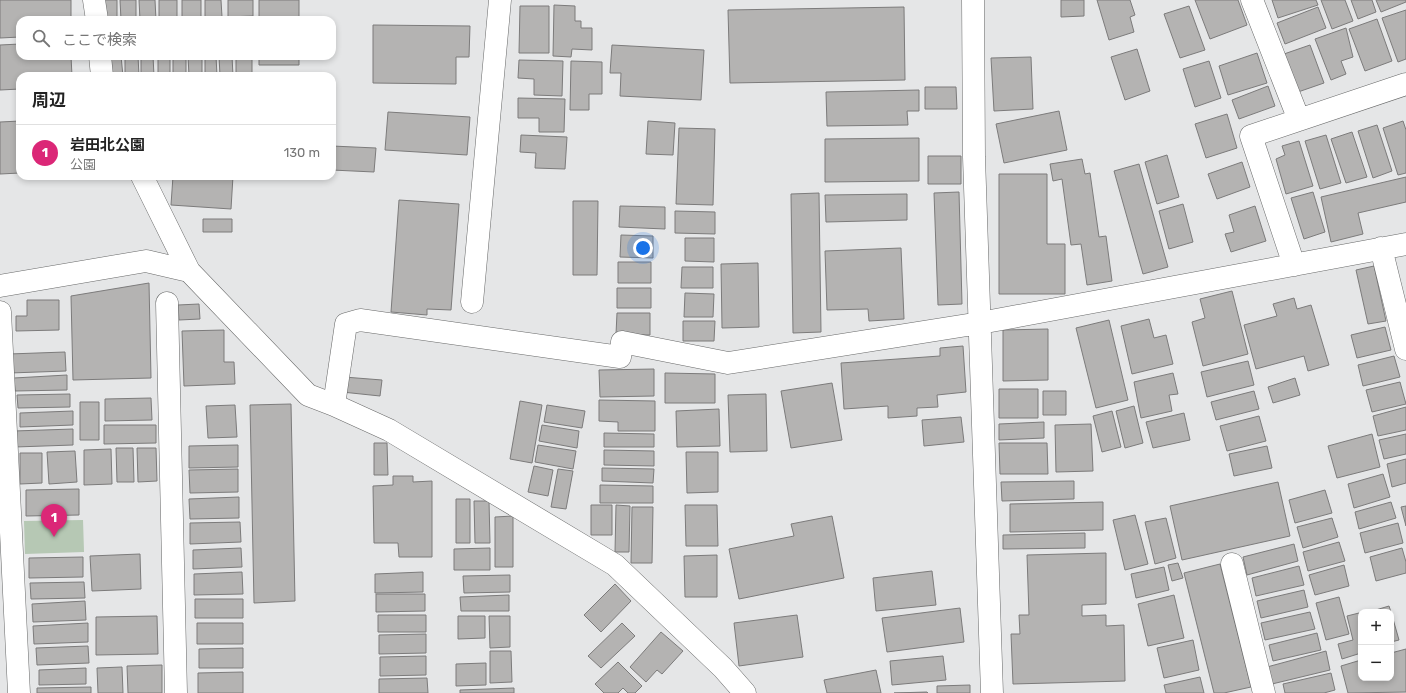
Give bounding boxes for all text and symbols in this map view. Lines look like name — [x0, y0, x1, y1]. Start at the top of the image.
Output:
search box — [16, 16, 336, 60]
icon: search — [30, 27, 52, 49]
text: ここで検索 — [62, 31, 137, 49]
text: 周辺 — [32, 90, 66, 110]
text: 岩田北公園 — [70, 136, 145, 154]
text: 1 — [42, 145, 48, 160]
text: 130 m — [284, 145, 320, 160]
text: 公園 — [70, 157, 96, 172]
your location — [633, 238, 653, 258]
pin: 1 — [41, 504, 67, 537]
map controls — [1358, 609, 1394, 681]
button: + — [1358, 609, 1394, 645]
button: − — [1358, 645, 1394, 681]

